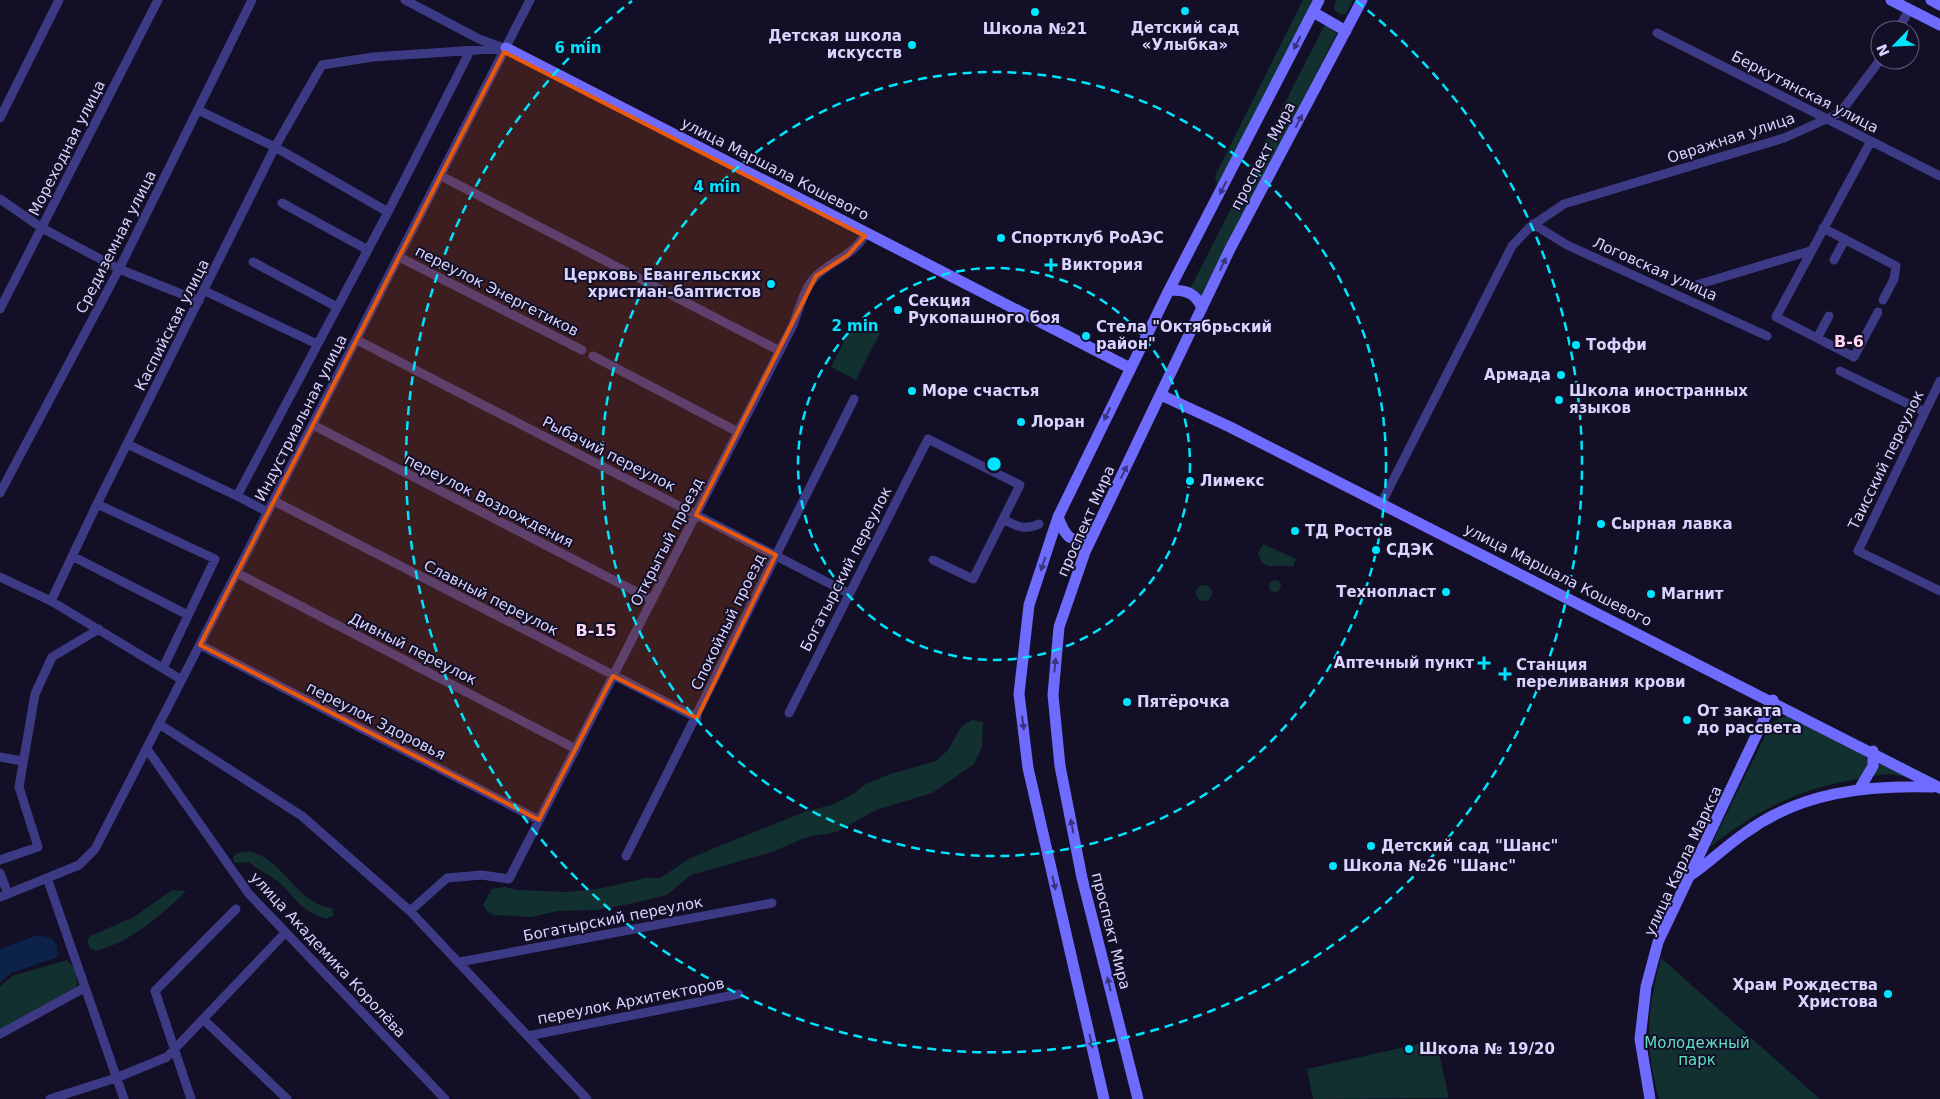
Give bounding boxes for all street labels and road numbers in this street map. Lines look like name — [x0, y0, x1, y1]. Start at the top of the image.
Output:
street label: Беркутянская улица — [1729, 47, 1881, 137]
street label: Мореходная улица — [25, 77, 109, 219]
street label: проспект Мира — [1227, 99, 1299, 213]
street label: Овражная улица — [1665, 109, 1797, 167]
street label: улица Маршала Кошевого — [678, 114, 872, 224]
street label: Средиземная улица — [72, 167, 160, 317]
street label: Логовская улица — [1590, 233, 1720, 305]
street label: переулок Энергетиков — [412, 242, 582, 340]
street label: Каспийская улица — [131, 256, 213, 394]
street label: Индустриальная улица — [251, 332, 351, 504]
street label: Таисский переулок — [1844, 388, 1927, 533]
street label: Рыбачий переулок — [539, 413, 679, 495]
street label: переулок Возрождения — [402, 451, 576, 551]
street label: проспект Мира — [1053, 463, 1119, 579]
street label: Открытый проезд — [627, 475, 707, 609]
street label: Богатырский переулок — [797, 484, 895, 654]
street label: улица Маршала Кошевого — [1461, 520, 1655, 630]
street label: Спокойный проезд — [687, 551, 769, 693]
street label: Славный переулок — [421, 556, 561, 640]
street label: Дивный переулок — [346, 609, 480, 689]
street label: переулок Здоровья — [303, 678, 449, 764]
street label: улица Карла Маркса — [1640, 783, 1726, 939]
street label: улица Академика Королёва — [246, 868, 410, 1042]
street label: проспект Мира — [1088, 871, 1134, 991]
street label: Богатырский переулок — [522, 893, 704, 945]
street label: переулок Архитекторов — [536, 974, 726, 1028]

